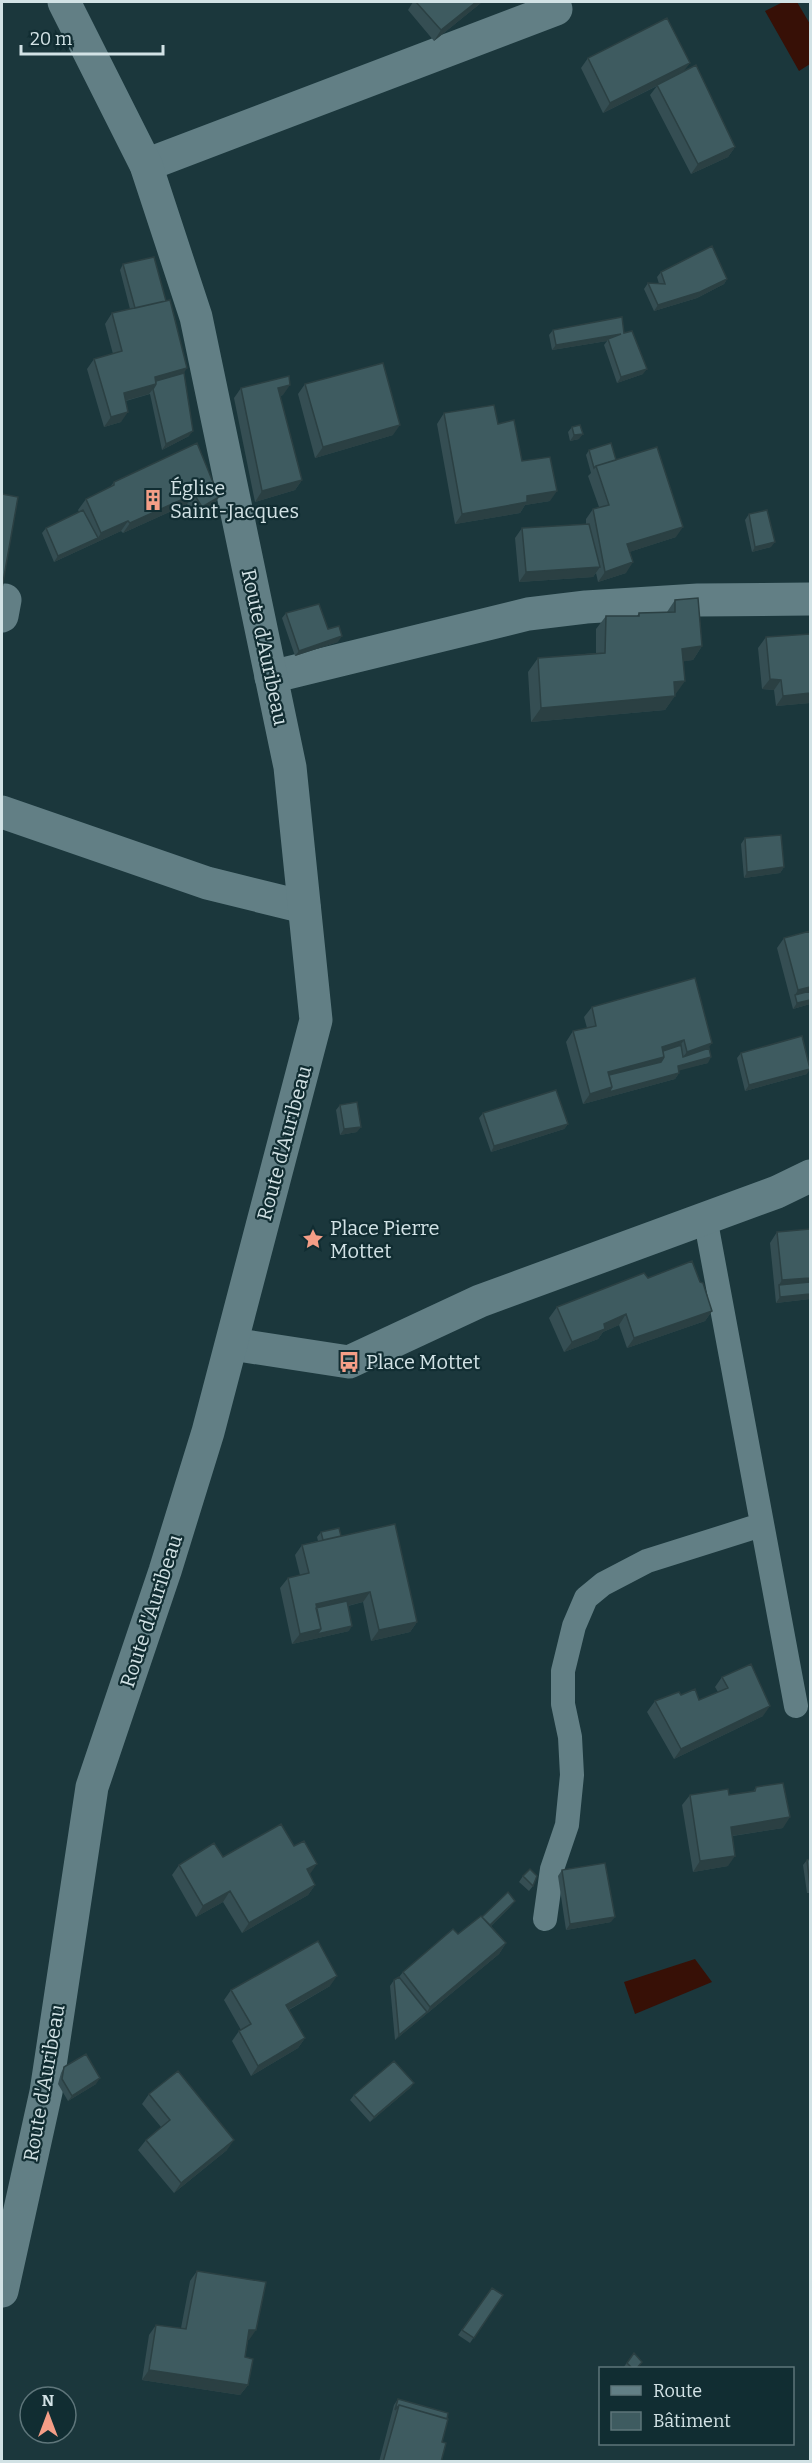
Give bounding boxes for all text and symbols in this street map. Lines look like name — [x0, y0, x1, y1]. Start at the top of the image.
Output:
scale bar — [21, 18, 164, 56]
text: 20 m — [30, 28, 72, 50]
place label: Église Saint-Jacques — [170, 476, 299, 523]
building icon: Église Saint-Jacques — [141, 488, 165, 512]
street label: Route d'Auribeau — [237, 567, 293, 727]
street label: Route d'Auribeau — [252, 1063, 316, 1223]
place label: Place Pierre Mottet — [330, 1216, 439, 1263]
place icon: Place Pierre Mottet — [301, 1227, 325, 1251]
bus stop icon: Place Mottet — [337, 1350, 361, 1374]
place label: Place Mottet — [366, 1350, 480, 1374]
street label: Route d'Auribeau — [115, 1532, 187, 1690]
street label: Route d'Auribeau — [18, 2003, 70, 2163]
legend — [599, 2367, 794, 2445]
text: Route — [653, 2380, 702, 2402]
north arrow — [18, 2385, 78, 2445]
text: N — [42, 2391, 54, 2410]
text: Bâtiment — [653, 2410, 731, 2432]

